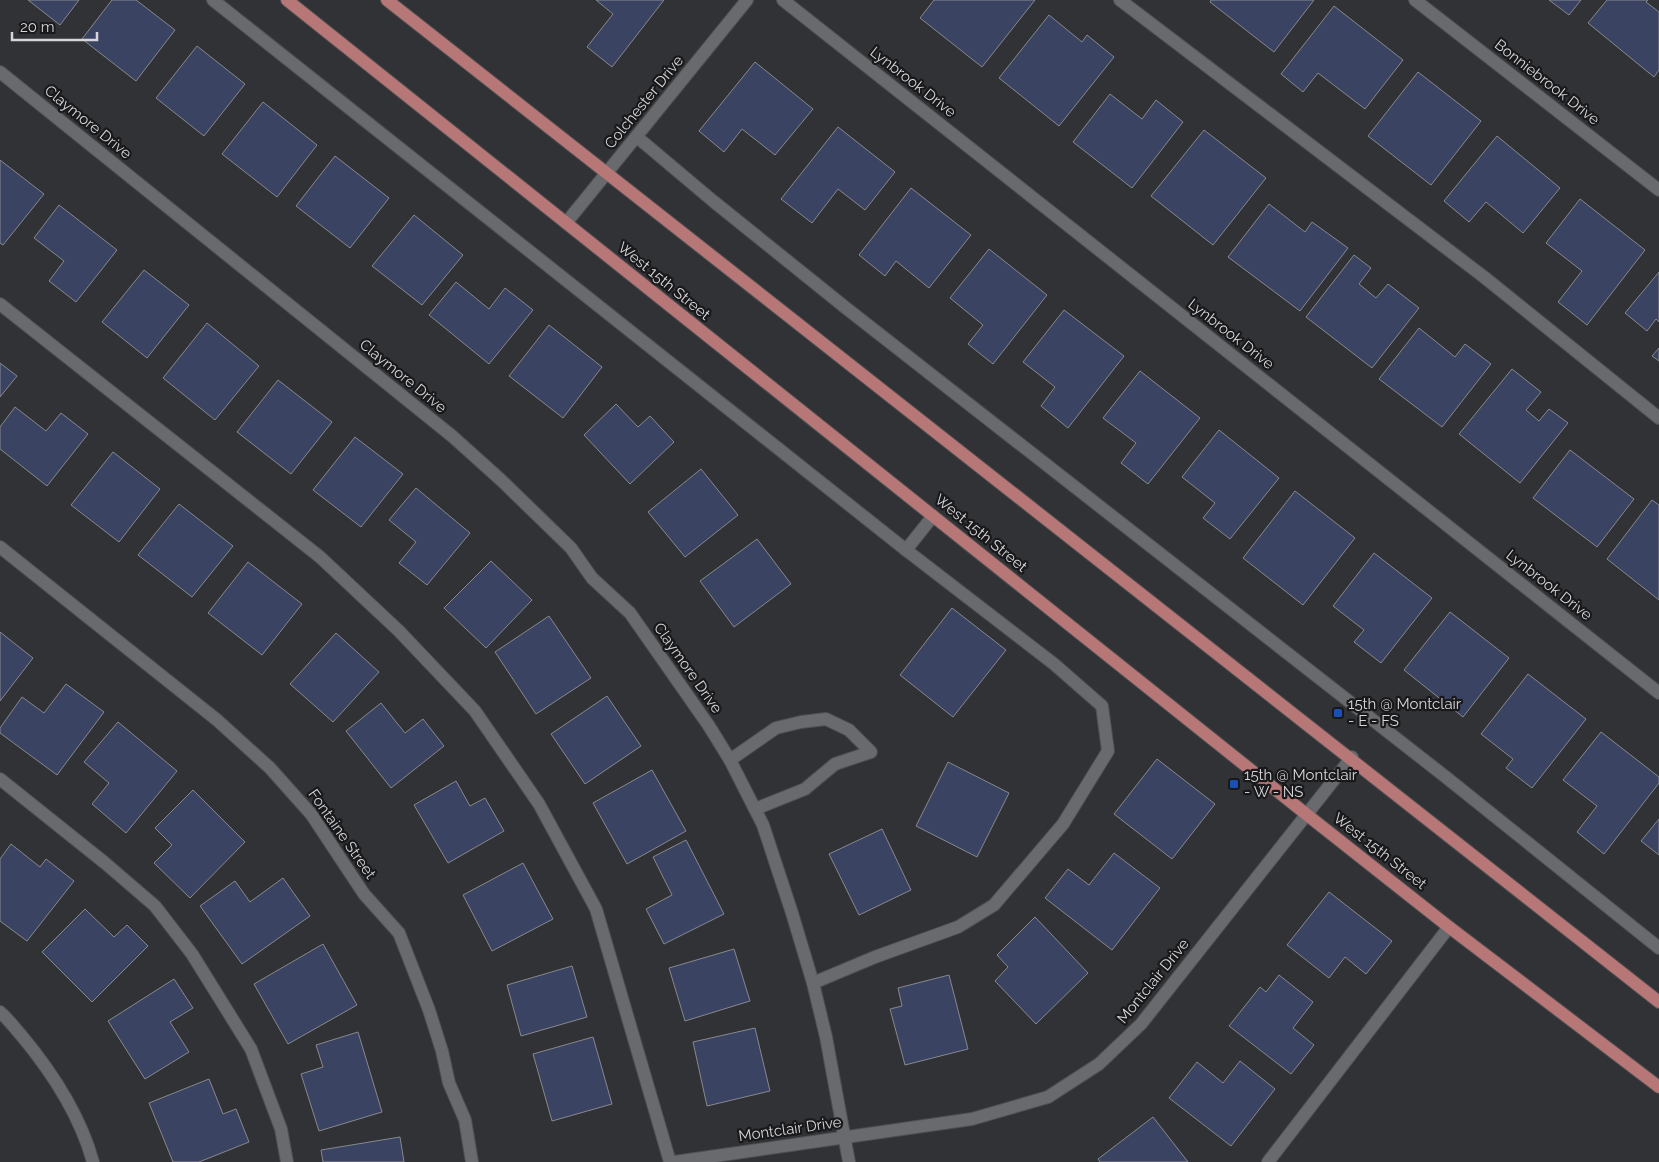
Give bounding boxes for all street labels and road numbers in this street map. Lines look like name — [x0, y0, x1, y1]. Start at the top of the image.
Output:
street label: Bonniebrook Drive — [1491, 35, 1603, 129]
street label: Lynbrook Drive — [866, 43, 960, 121]
street label: Colchester Drive — [601, 52, 687, 152]
street label: Claymore Drive — [41, 81, 135, 163]
street label: West 15th Street — [614, 238, 714, 324]
street label: Lynbrook Drive — [1184, 295, 1278, 373]
street label: Claymore Drive — [356, 335, 450, 417]
street label: West 15th Street — [931, 490, 1031, 576]
street label: Lynbrook Drive — [1502, 546, 1596, 624]
street label: Claymore Drive — [650, 619, 726, 717]
street label: Fontaine Street — [304, 786, 380, 882]
street label: West 15th Street — [1330, 809, 1430, 893]
street label: Montclair Drive — [1113, 935, 1193, 1027]
street label: Montclair Drive — [737, 1113, 843, 1145]

